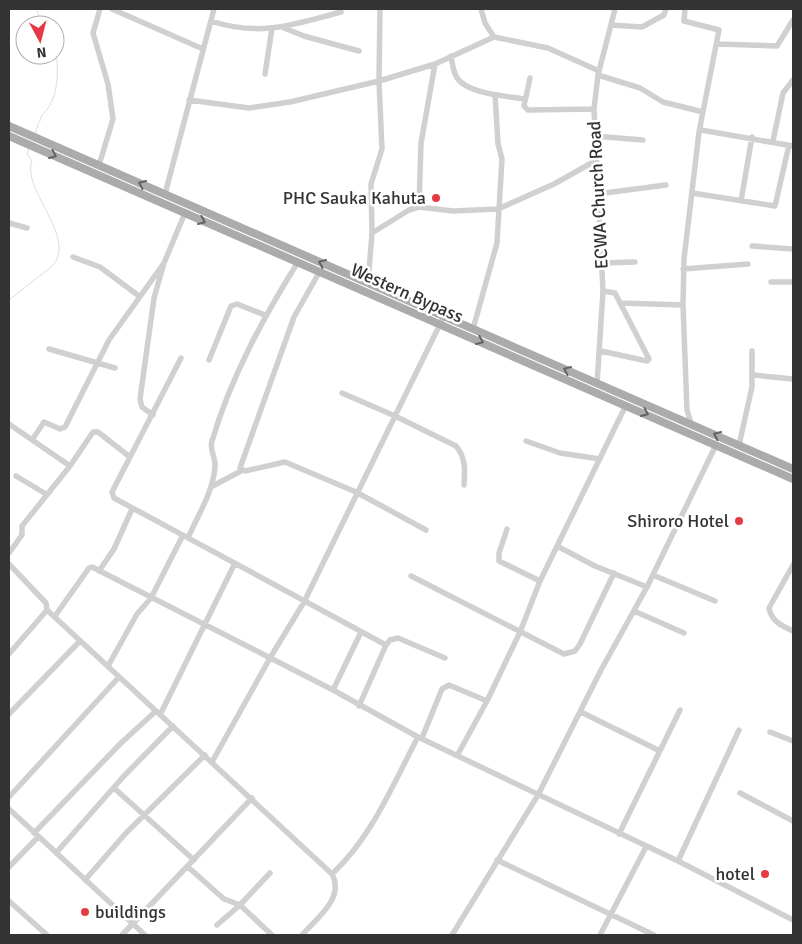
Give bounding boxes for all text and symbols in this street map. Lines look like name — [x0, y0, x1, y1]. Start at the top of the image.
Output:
north arrow — [15, 15, 65, 65]
text: N — [36, 43, 47, 61]
street label: ECWA Church Road — [583, 120, 613, 270]
one-way arrow — [48, 149, 57, 160]
one-way arrow — [138, 179, 147, 190]
place label: PHC Sauka Kahuta — [283, 187, 426, 209]
marker: PHC Sauka Kahuta — [430, 192, 442, 204]
one-way arrow — [197, 214, 206, 225]
one-way arrow — [318, 258, 327, 269]
street label: Western Bypass — [347, 258, 467, 328]
one-way arrow — [475, 335, 484, 346]
one-way arrow — [563, 366, 572, 377]
one-way arrow — [640, 407, 649, 418]
one-way arrow — [713, 431, 722, 441]
place label: Shiroro Hotel — [627, 510, 729, 532]
marker: Shiroro Hotel — [733, 515, 745, 527]
place label: hotel — [716, 863, 755, 885]
marker: hotel — [759, 868, 771, 880]
place label: buildings — [95, 901, 166, 923]
marker: buildings — [79, 906, 91, 918]

